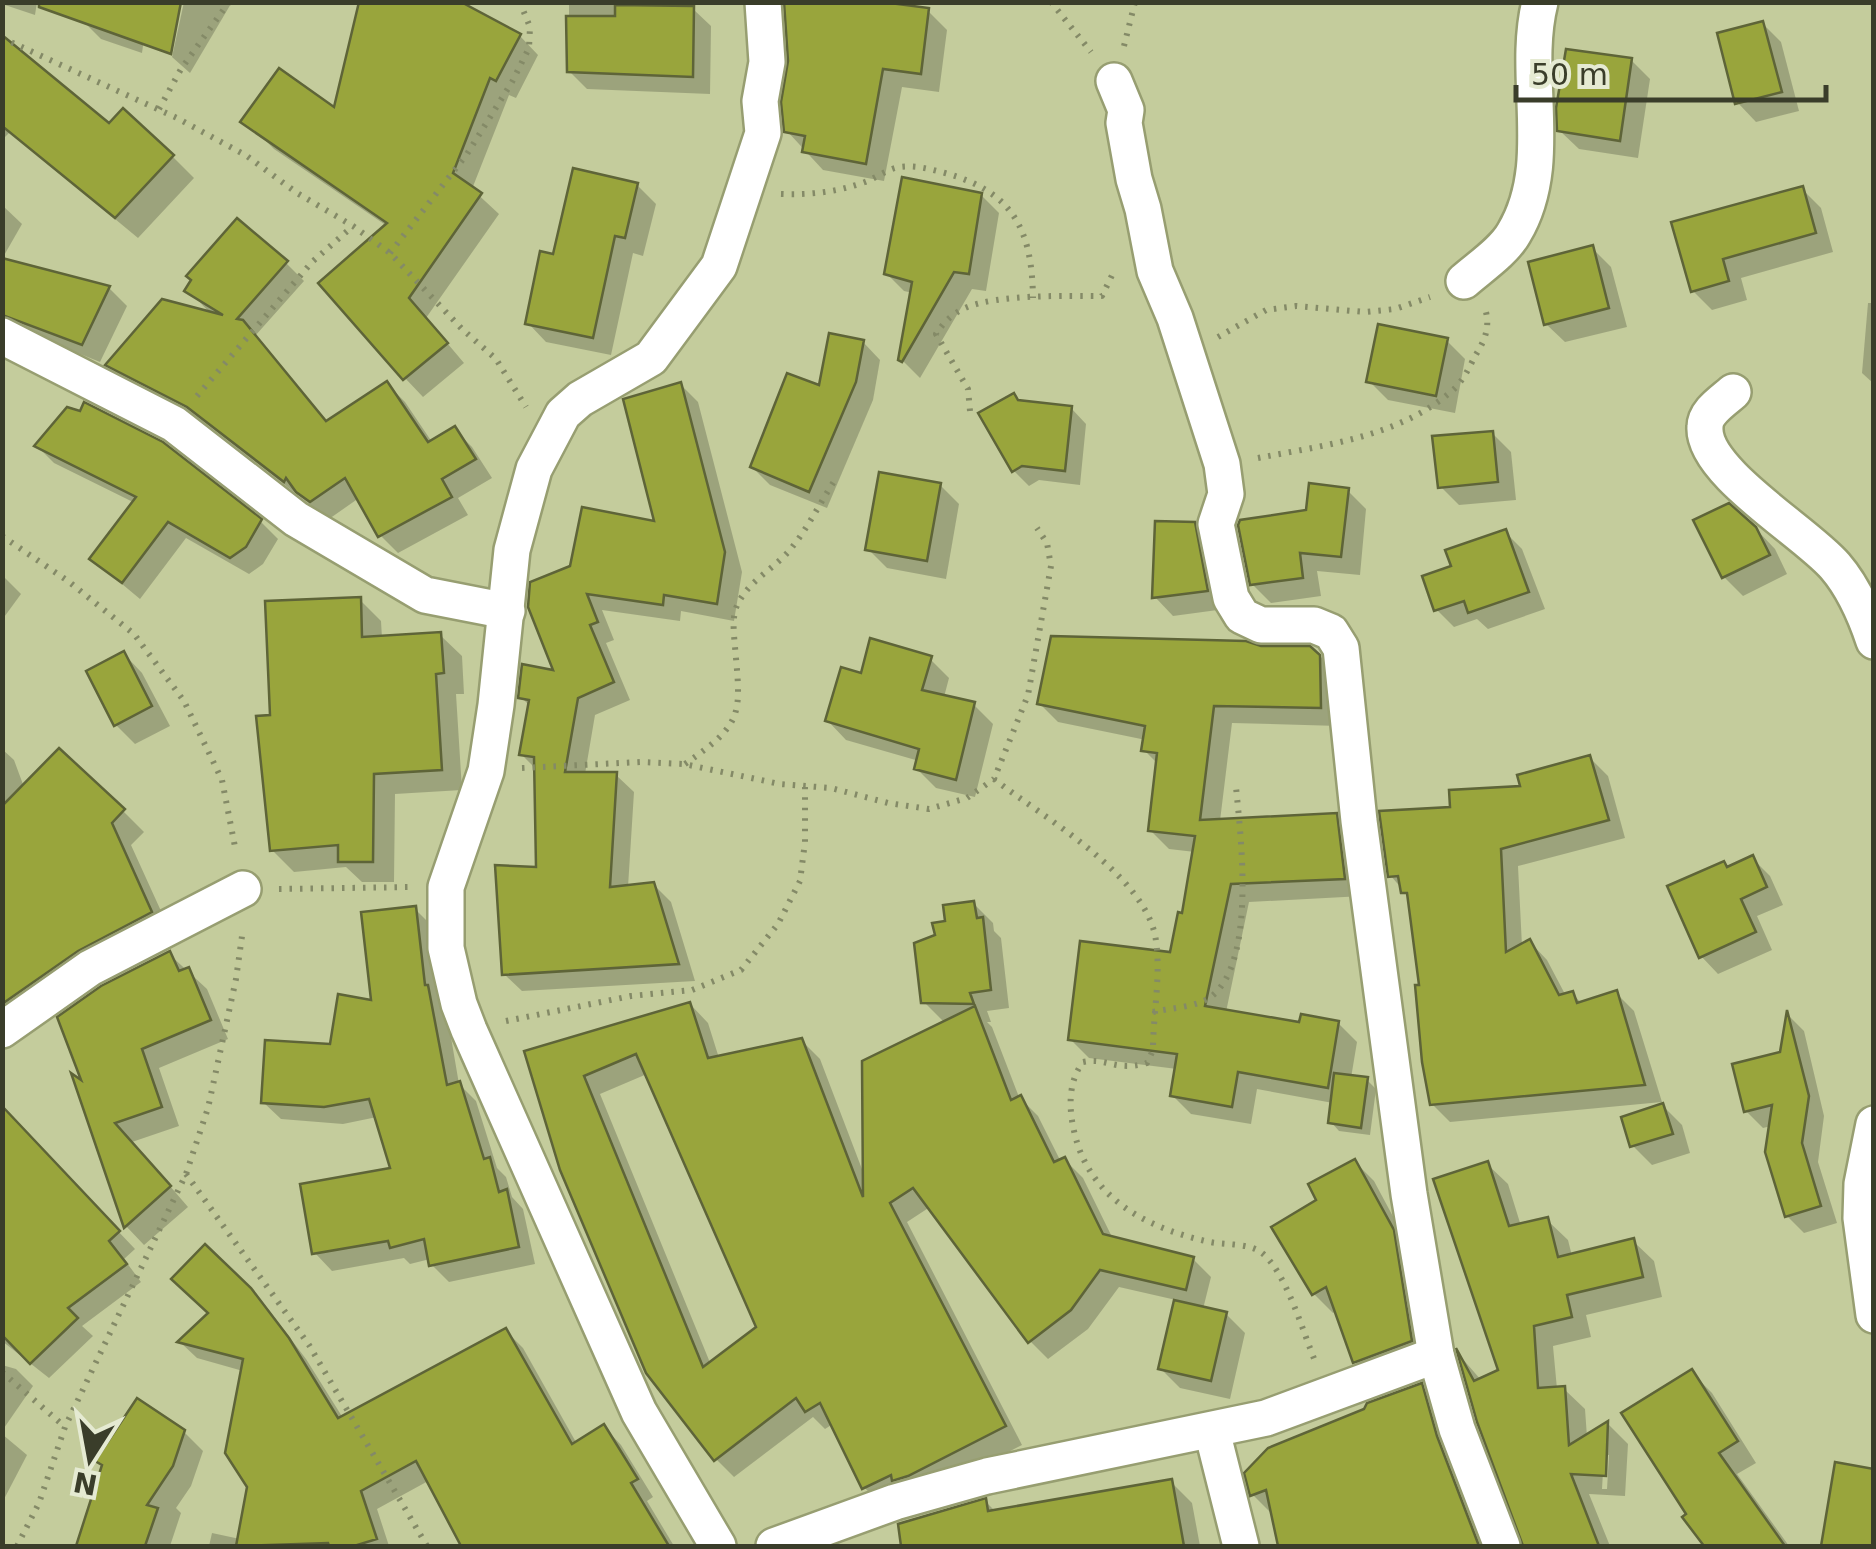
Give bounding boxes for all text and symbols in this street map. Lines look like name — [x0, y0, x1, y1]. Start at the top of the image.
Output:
scale bar — [1516, 40, 1826, 102]
text: 50 m — [1531, 57, 1608, 92]
north arrow — [40, 1409, 140, 1509]
text: N — [71, 1465, 100, 1501]

